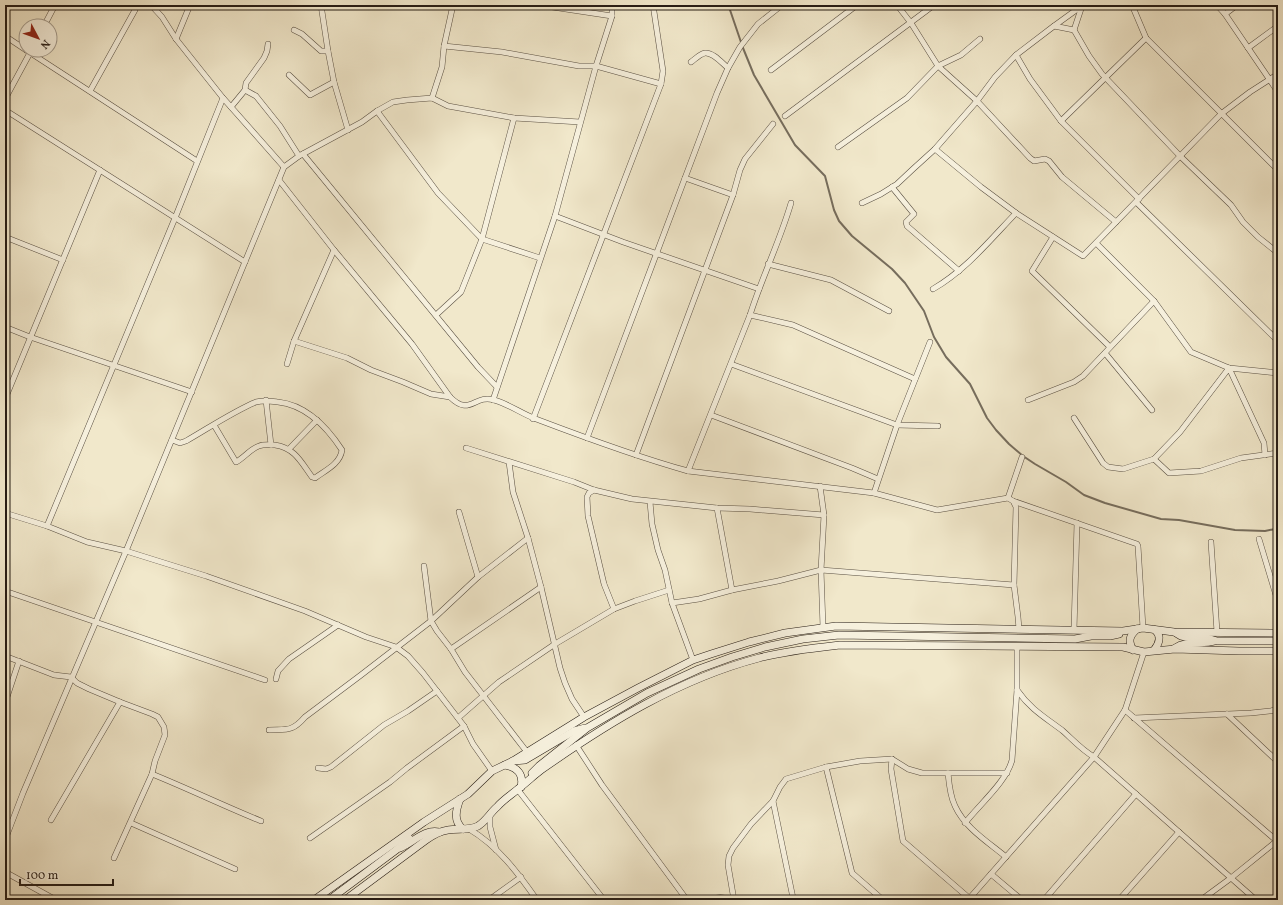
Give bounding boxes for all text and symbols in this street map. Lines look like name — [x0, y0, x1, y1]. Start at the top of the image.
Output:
north arrow — [18, 18, 58, 58]
text: N — [36, 36, 53, 52]
scale bar — [20, 861, 113, 887]
text: 100 m — [26, 868, 59, 884]

